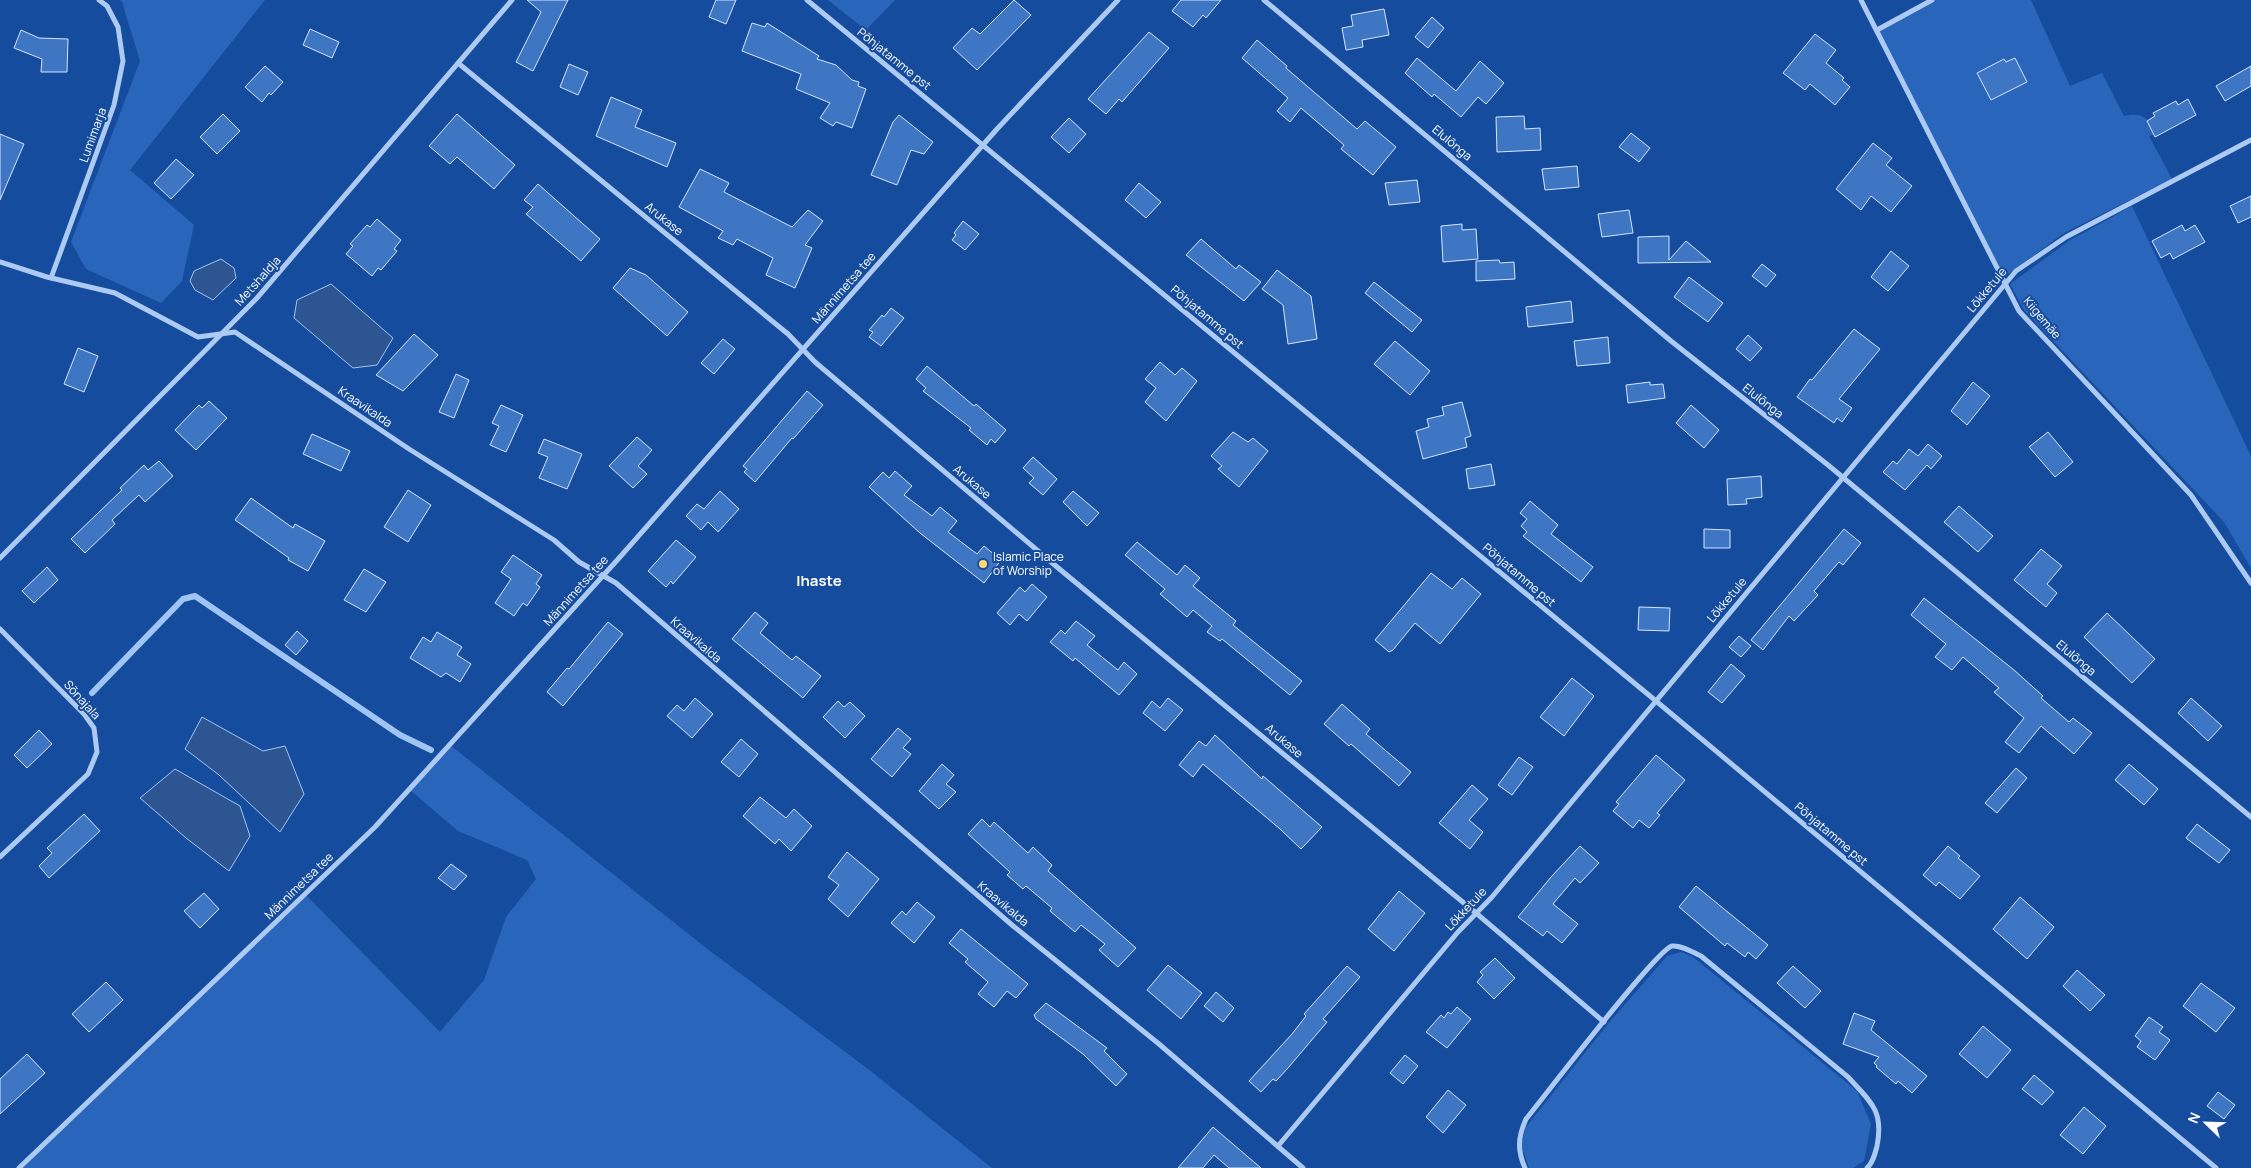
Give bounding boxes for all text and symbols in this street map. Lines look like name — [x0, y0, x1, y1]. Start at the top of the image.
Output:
street label: Põhjatamme pst — [854, 24, 935, 94]
street label: Lumimarja — [75, 105, 110, 165]
street label: Elulõnga — [1429, 121, 1476, 164]
street label: Arukase — [641, 198, 687, 239]
street label: Männimetsa tee — [808, 248, 879, 327]
street label: Metshaldja — [231, 252, 285, 309]
street label: Lõkketule — [1963, 264, 2010, 316]
street label: Põhjatamme pst — [1167, 281, 1248, 352]
street label: Kiigemäe — [2020, 293, 2065, 342]
street label: Elulõnga — [1739, 379, 1787, 422]
street label: Kraavikalda — [335, 382, 396, 431]
street label: Arukase — [950, 461, 995, 503]
street label: Põhjatamme pst — [1479, 539, 1560, 610]
place label: Islamic Place of Worship — [993, 548, 1064, 579]
street label: Männimetsa tee — [539, 552, 612, 630]
marker: Islamic Place of Worship — [977, 558, 989, 570]
district label: Ihaste — [796, 570, 842, 591]
street label: Lõkketule — [1703, 574, 1750, 626]
street label: Kraavikalda — [667, 613, 725, 667]
street label: Elulõnga — [2053, 636, 2100, 679]
street label: Sõnajala — [60, 676, 105, 723]
street label: Arukase — [1262, 720, 1307, 762]
street label: Põhjatamme pst — [1791, 798, 1872, 869]
street label: Männimetsa tee — [260, 848, 337, 923]
street label: Kraavikalda — [974, 877, 1033, 930]
street label: Lõkketule — [1441, 883, 1490, 934]
north arrow — [2181, 1098, 2231, 1148]
text: N — [2183, 1109, 2204, 1126]

